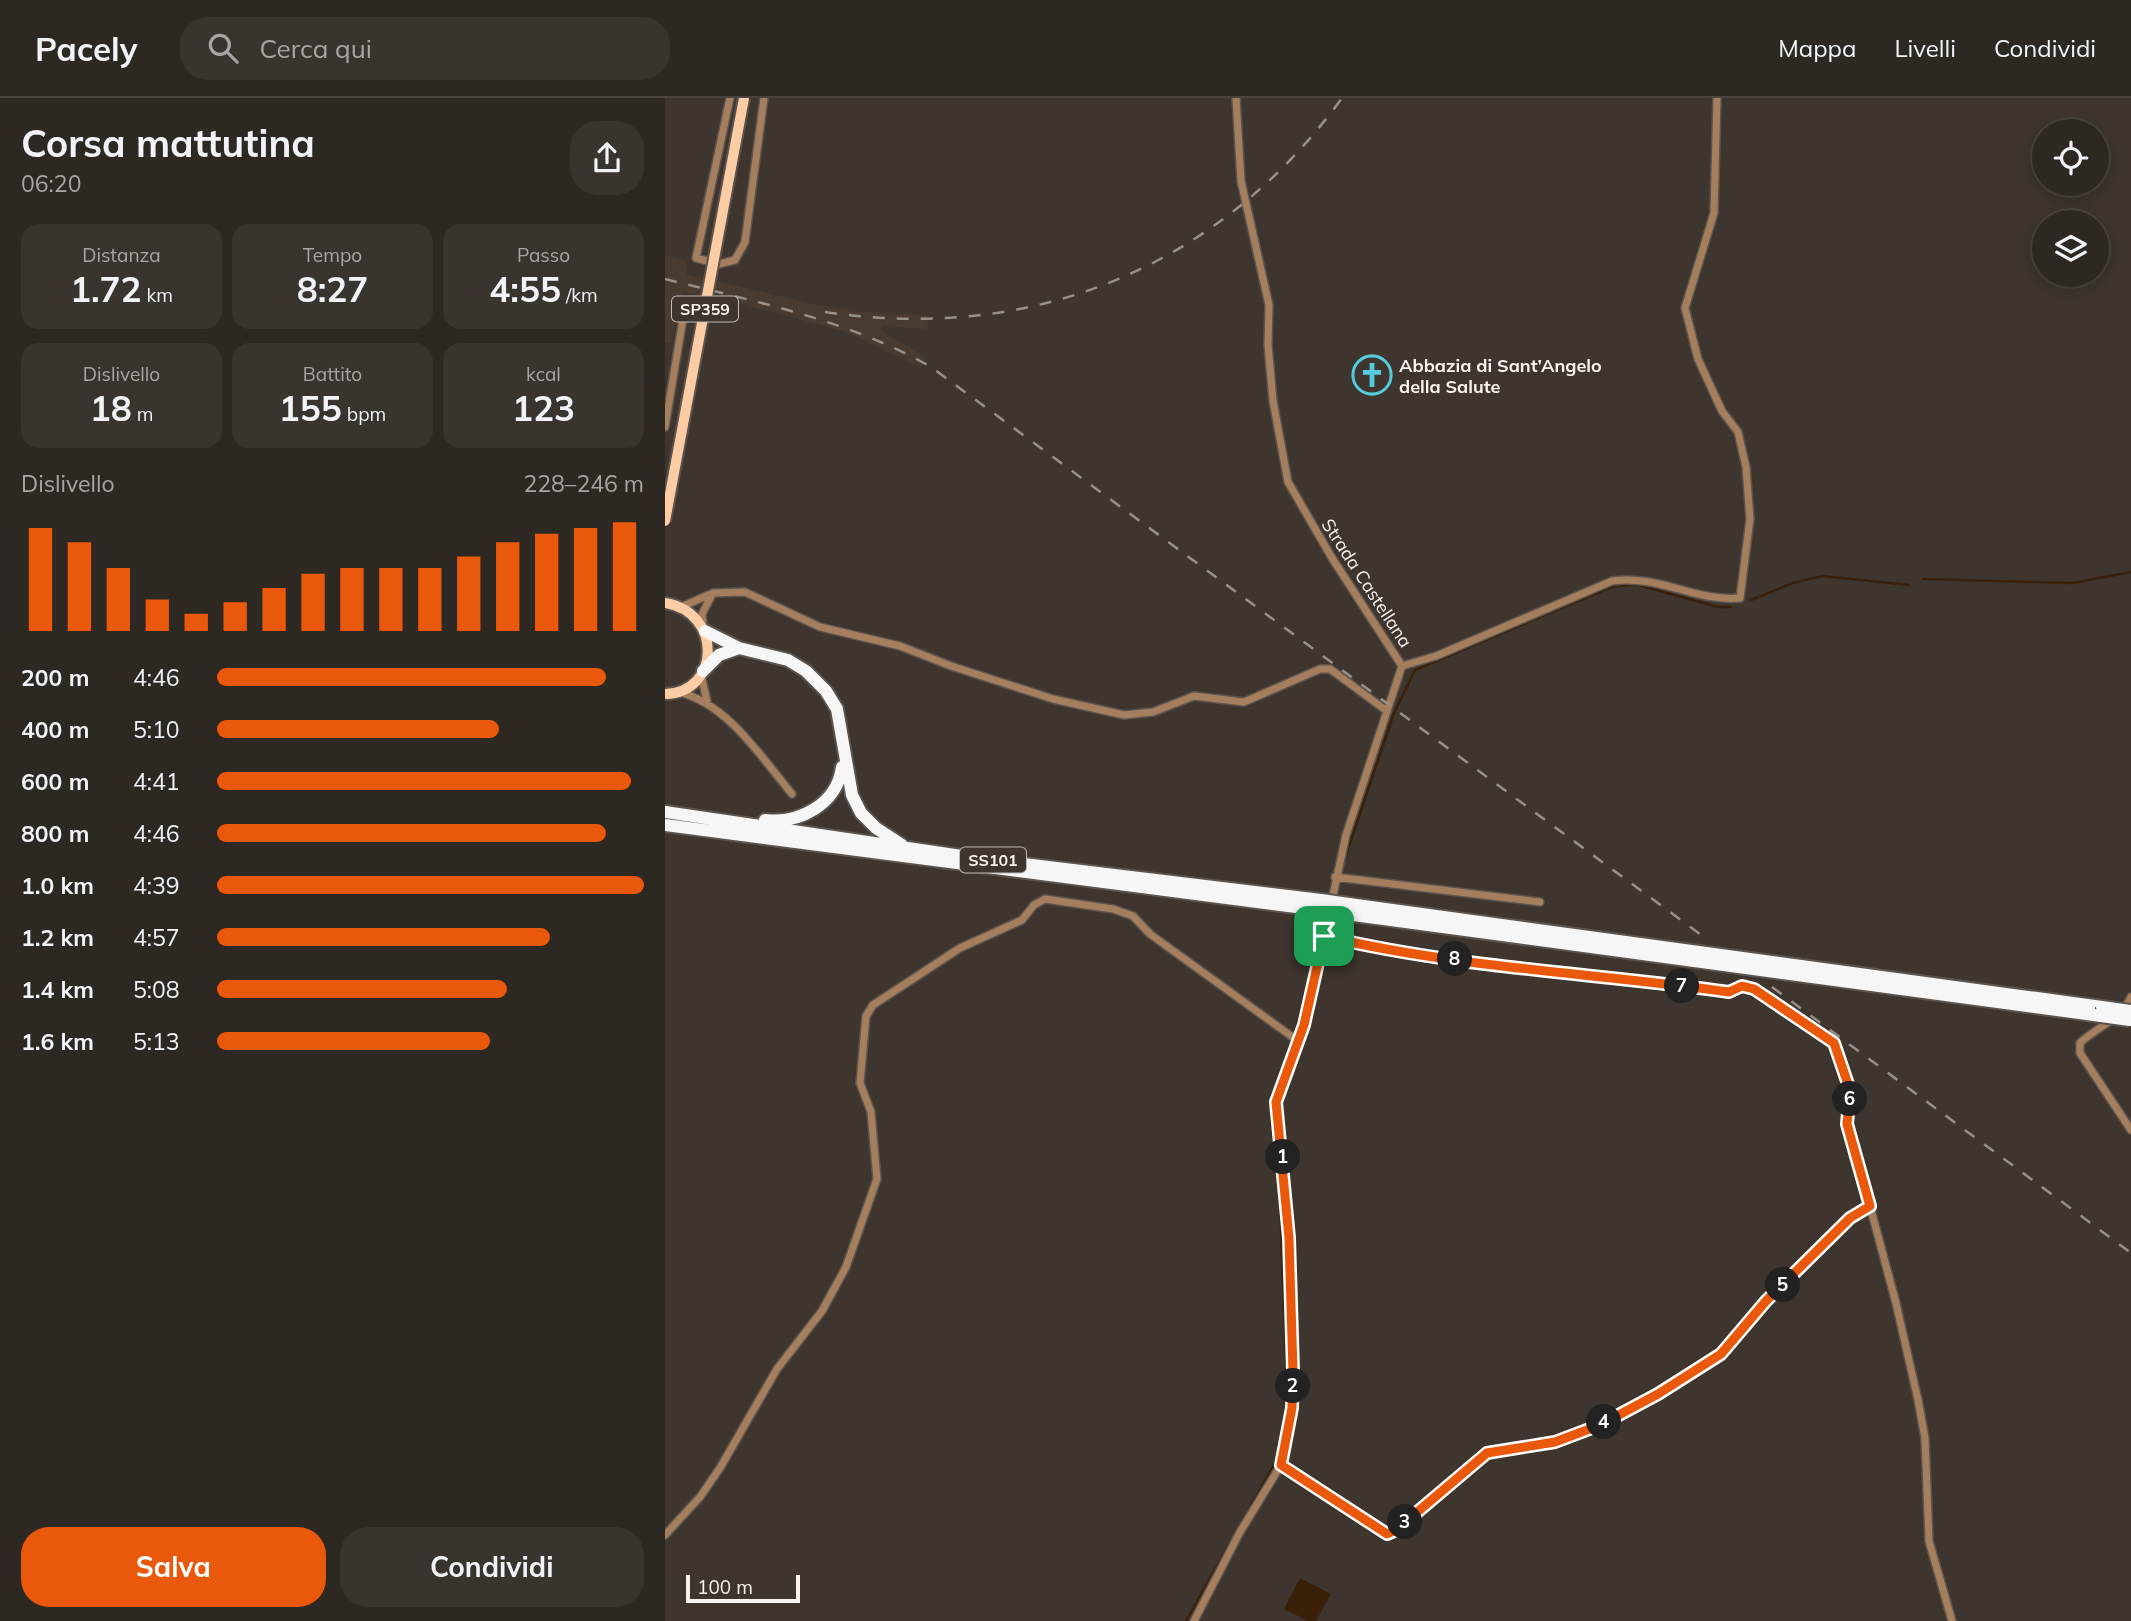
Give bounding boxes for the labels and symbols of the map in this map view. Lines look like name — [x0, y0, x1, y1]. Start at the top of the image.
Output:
road number: SP359 — [672, 296, 738, 322]
church icon: Abbazia di Sant’Angelo della Salute — [1351, 354, 1393, 396]
place label: Abbazia di Sant’Angelo della Salute — [1399, 354, 1602, 398]
street label: Strada Castellana — [1317, 514, 1417, 652]
road number: SS101 — [960, 848, 1026, 873]
pin — [1294, 906, 1354, 966]
pin: 8 — [1437, 942, 1473, 976]
pin: 7 — [1665, 968, 1699, 1004]
pin: 6 — [1833, 1082, 1867, 1116]
pin: 1 — [1265, 1140, 1301, 1174]
pin: 5 — [1765, 1268, 1801, 1302]
pin: 2 — [1275, 1368, 1311, 1404]
pin: 4 — [1587, 1404, 1621, 1440]
pin: 3 — [1387, 1504, 1423, 1540]
scale bar — [686, 1572, 800, 1604]

